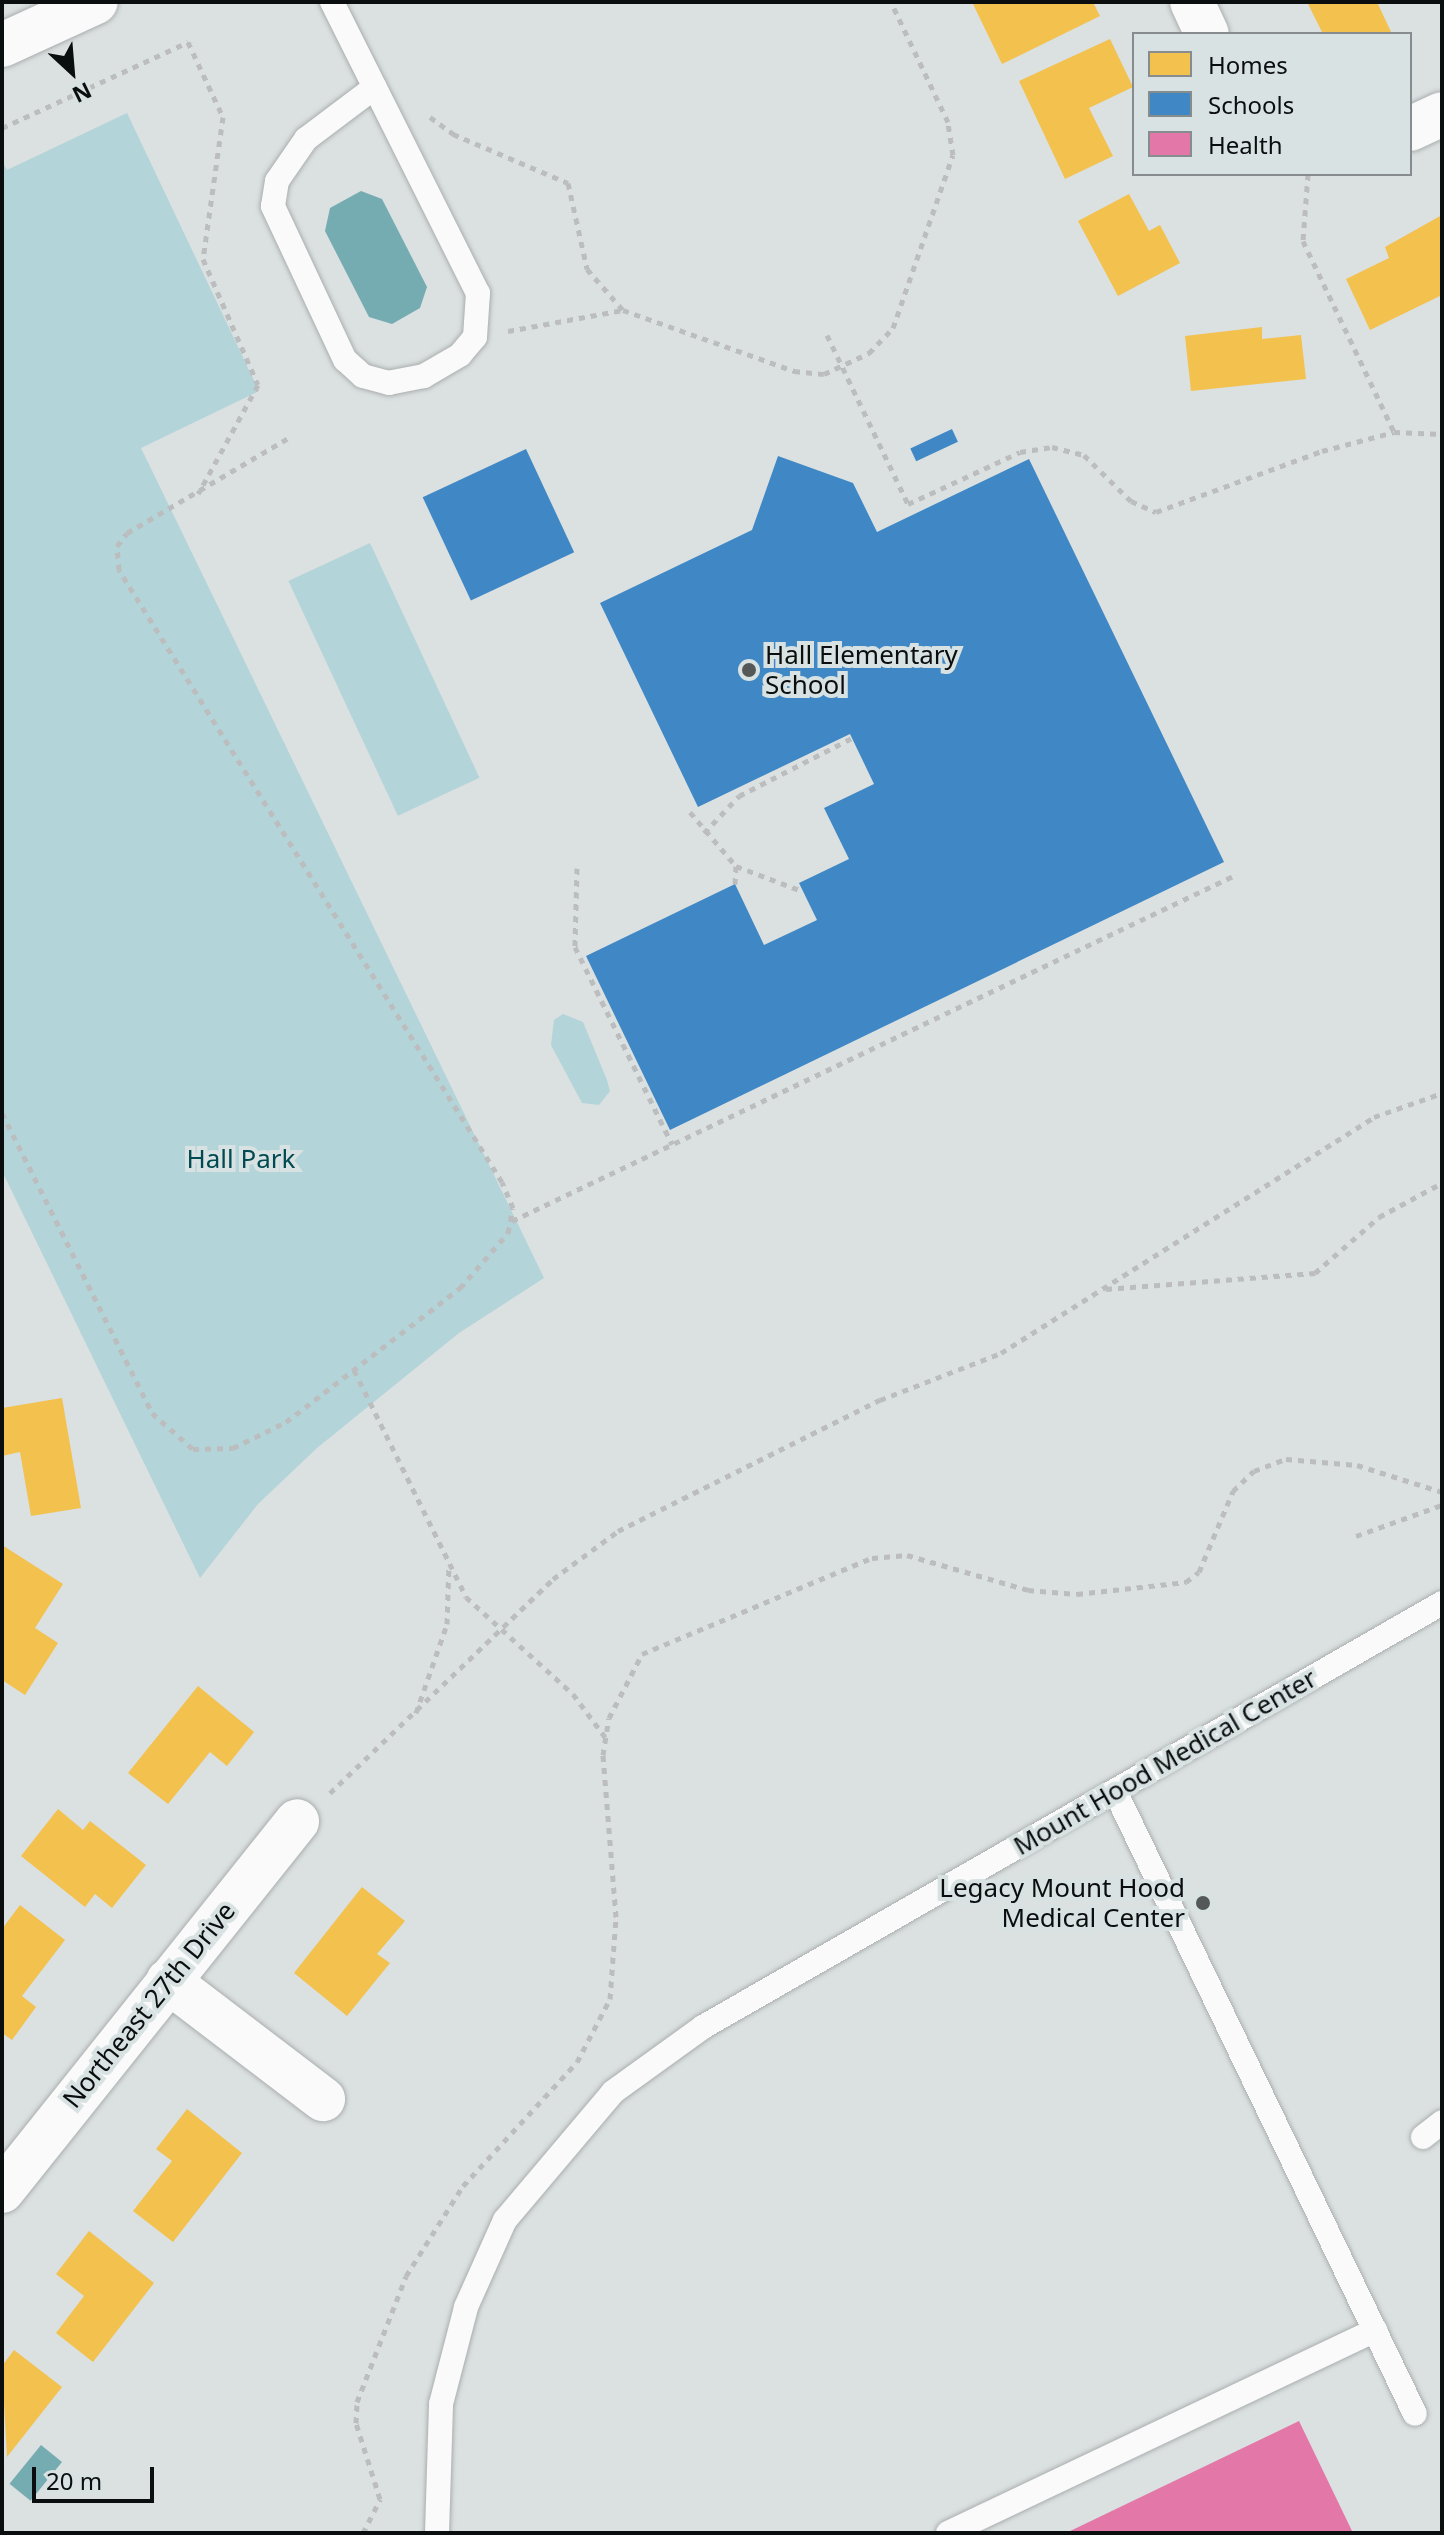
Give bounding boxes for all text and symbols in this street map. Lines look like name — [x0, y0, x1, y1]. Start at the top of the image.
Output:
north arrow — [32, 32, 112, 112]
legend — [1132, 32, 1412, 176]
text: Homes — [1208, 48, 1288, 81]
text: N — [68, 76, 97, 111]
text: Schools — [1208, 88, 1294, 121]
text: Health — [1208, 128, 1282, 161]
place label: Hall Elementary School — [765, 639, 958, 700]
marker: Hall Elementary School — [740, 661, 758, 679]
park label: Hall Park — [187, 1143, 295, 1175]
street label: Mount Hood Medical Center — [1008, 1662, 1322, 1862]
place label: Legacy Mount Hood Medical Center — [939, 1872, 1185, 1934]
marker: Legacy Mount Hood Medical Center — [1192, 1892, 1214, 1914]
street label: Northeast 27th Drive — [56, 1896, 242, 2114]
scale bar — [36, 2451, 158, 2501]
text: 20 m — [46, 2464, 102, 2497]

